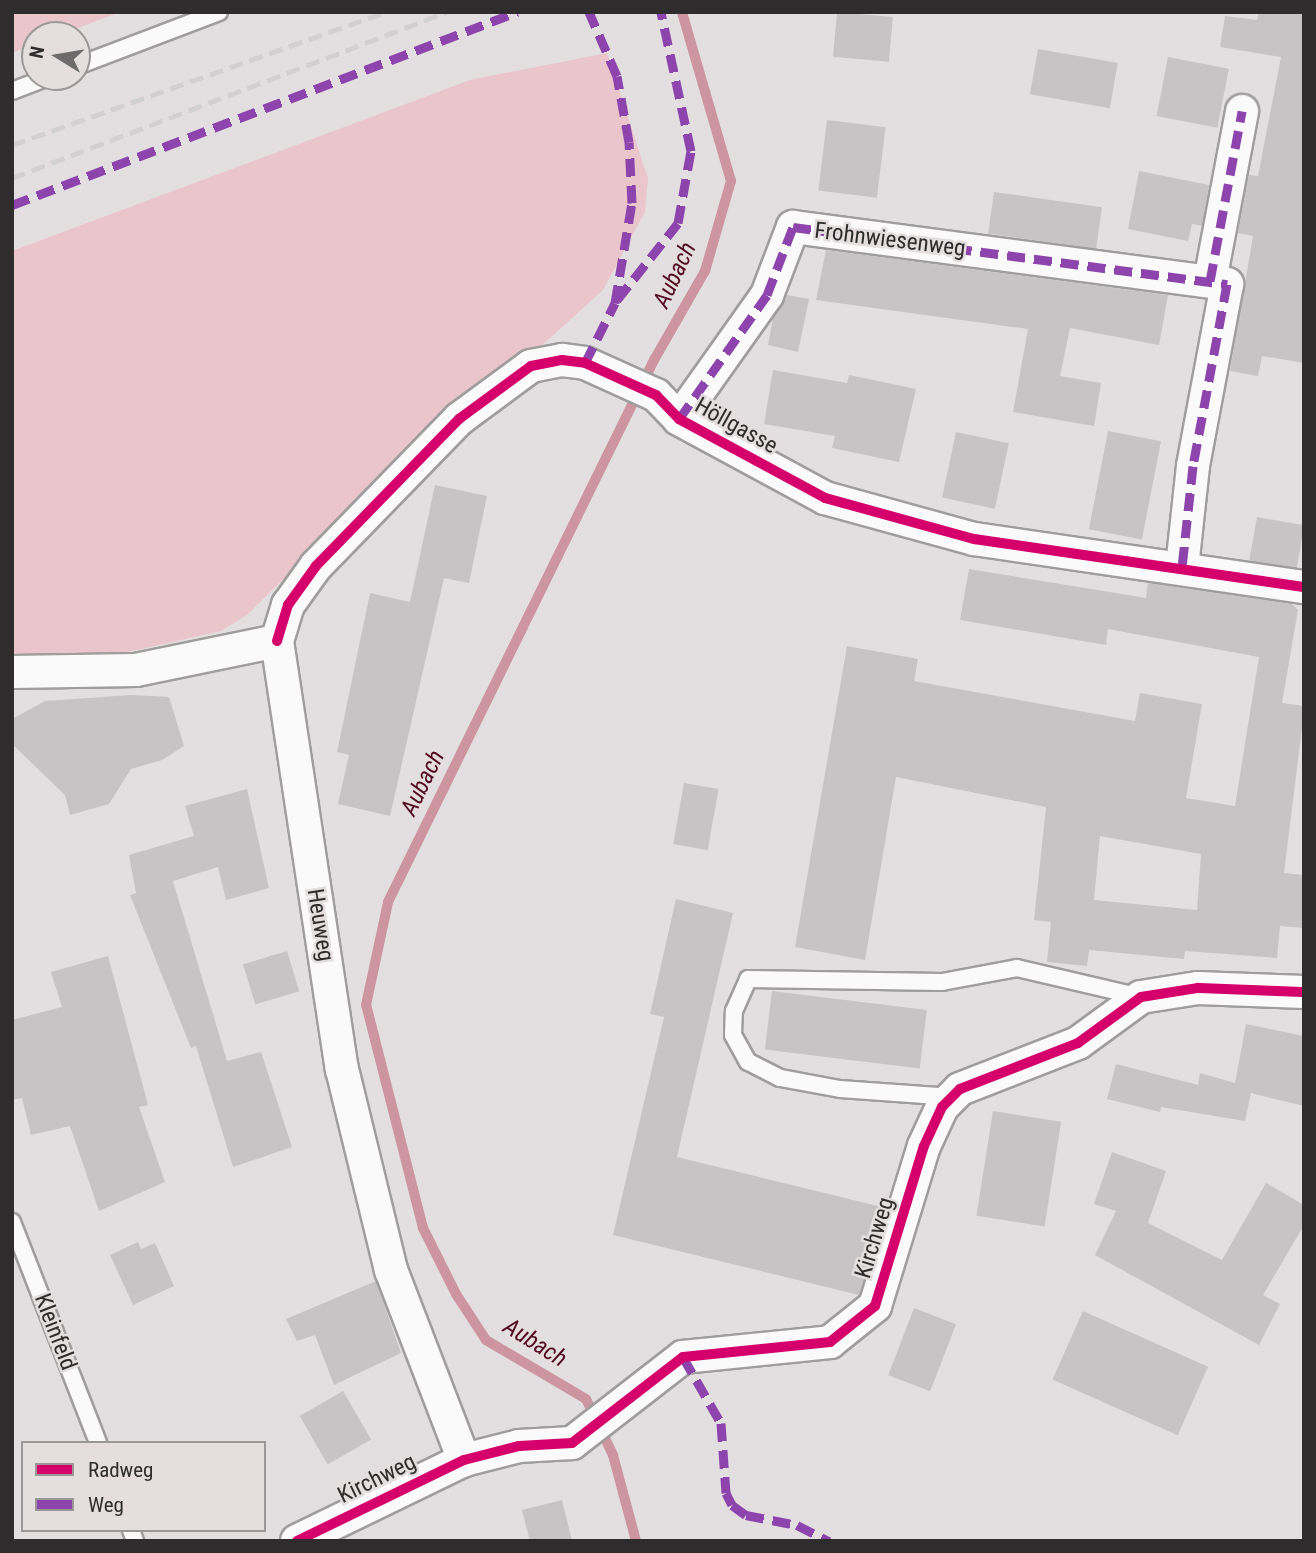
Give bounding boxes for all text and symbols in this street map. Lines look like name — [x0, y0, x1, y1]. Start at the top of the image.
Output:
north arrow — [21, 21, 91, 91]
text: N — [24, 44, 49, 60]
street label: Frohnwiesenweg — [813, 217, 967, 263]
water label: Aubach — [647, 238, 703, 312]
street label: Höllgasse — [690, 392, 782, 460]
water label: Aubach — [395, 746, 451, 820]
street label: Heuweg — [301, 887, 339, 963]
street label: Kirchweg — [850, 1194, 900, 1282]
street label: Kleinfeld — [28, 1290, 82, 1374]
water label: Aubach — [498, 1312, 572, 1374]
legend — [21, 1441, 266, 1532]
street label: Kirchweg — [333, 1448, 421, 1510]
text: Radweg — [88, 1458, 153, 1482]
text: Weg — [88, 1493, 124, 1517]

